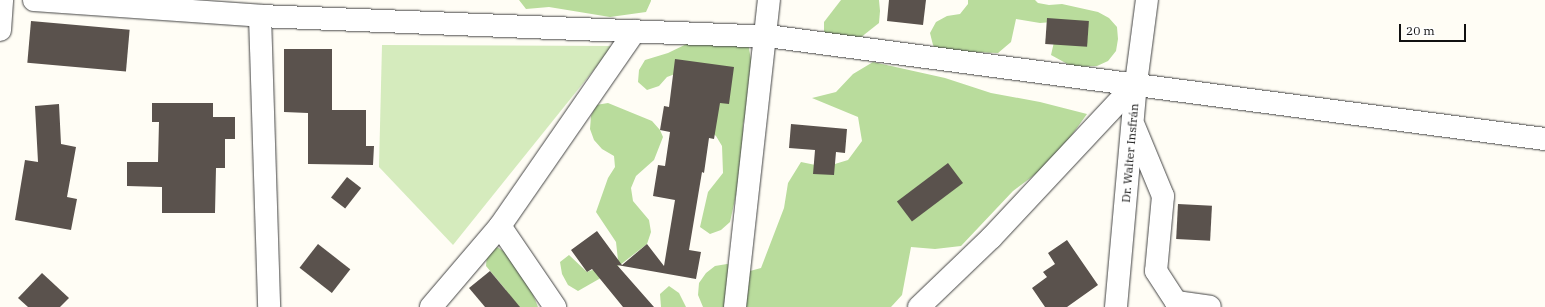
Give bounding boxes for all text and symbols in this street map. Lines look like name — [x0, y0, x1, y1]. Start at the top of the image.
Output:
scale bar — [1401, 16, 1468, 42]
text: 20 m — [1406, 23, 1435, 38]
street label: Dr. Walter Insfrán — [1118, 103, 1142, 203]

